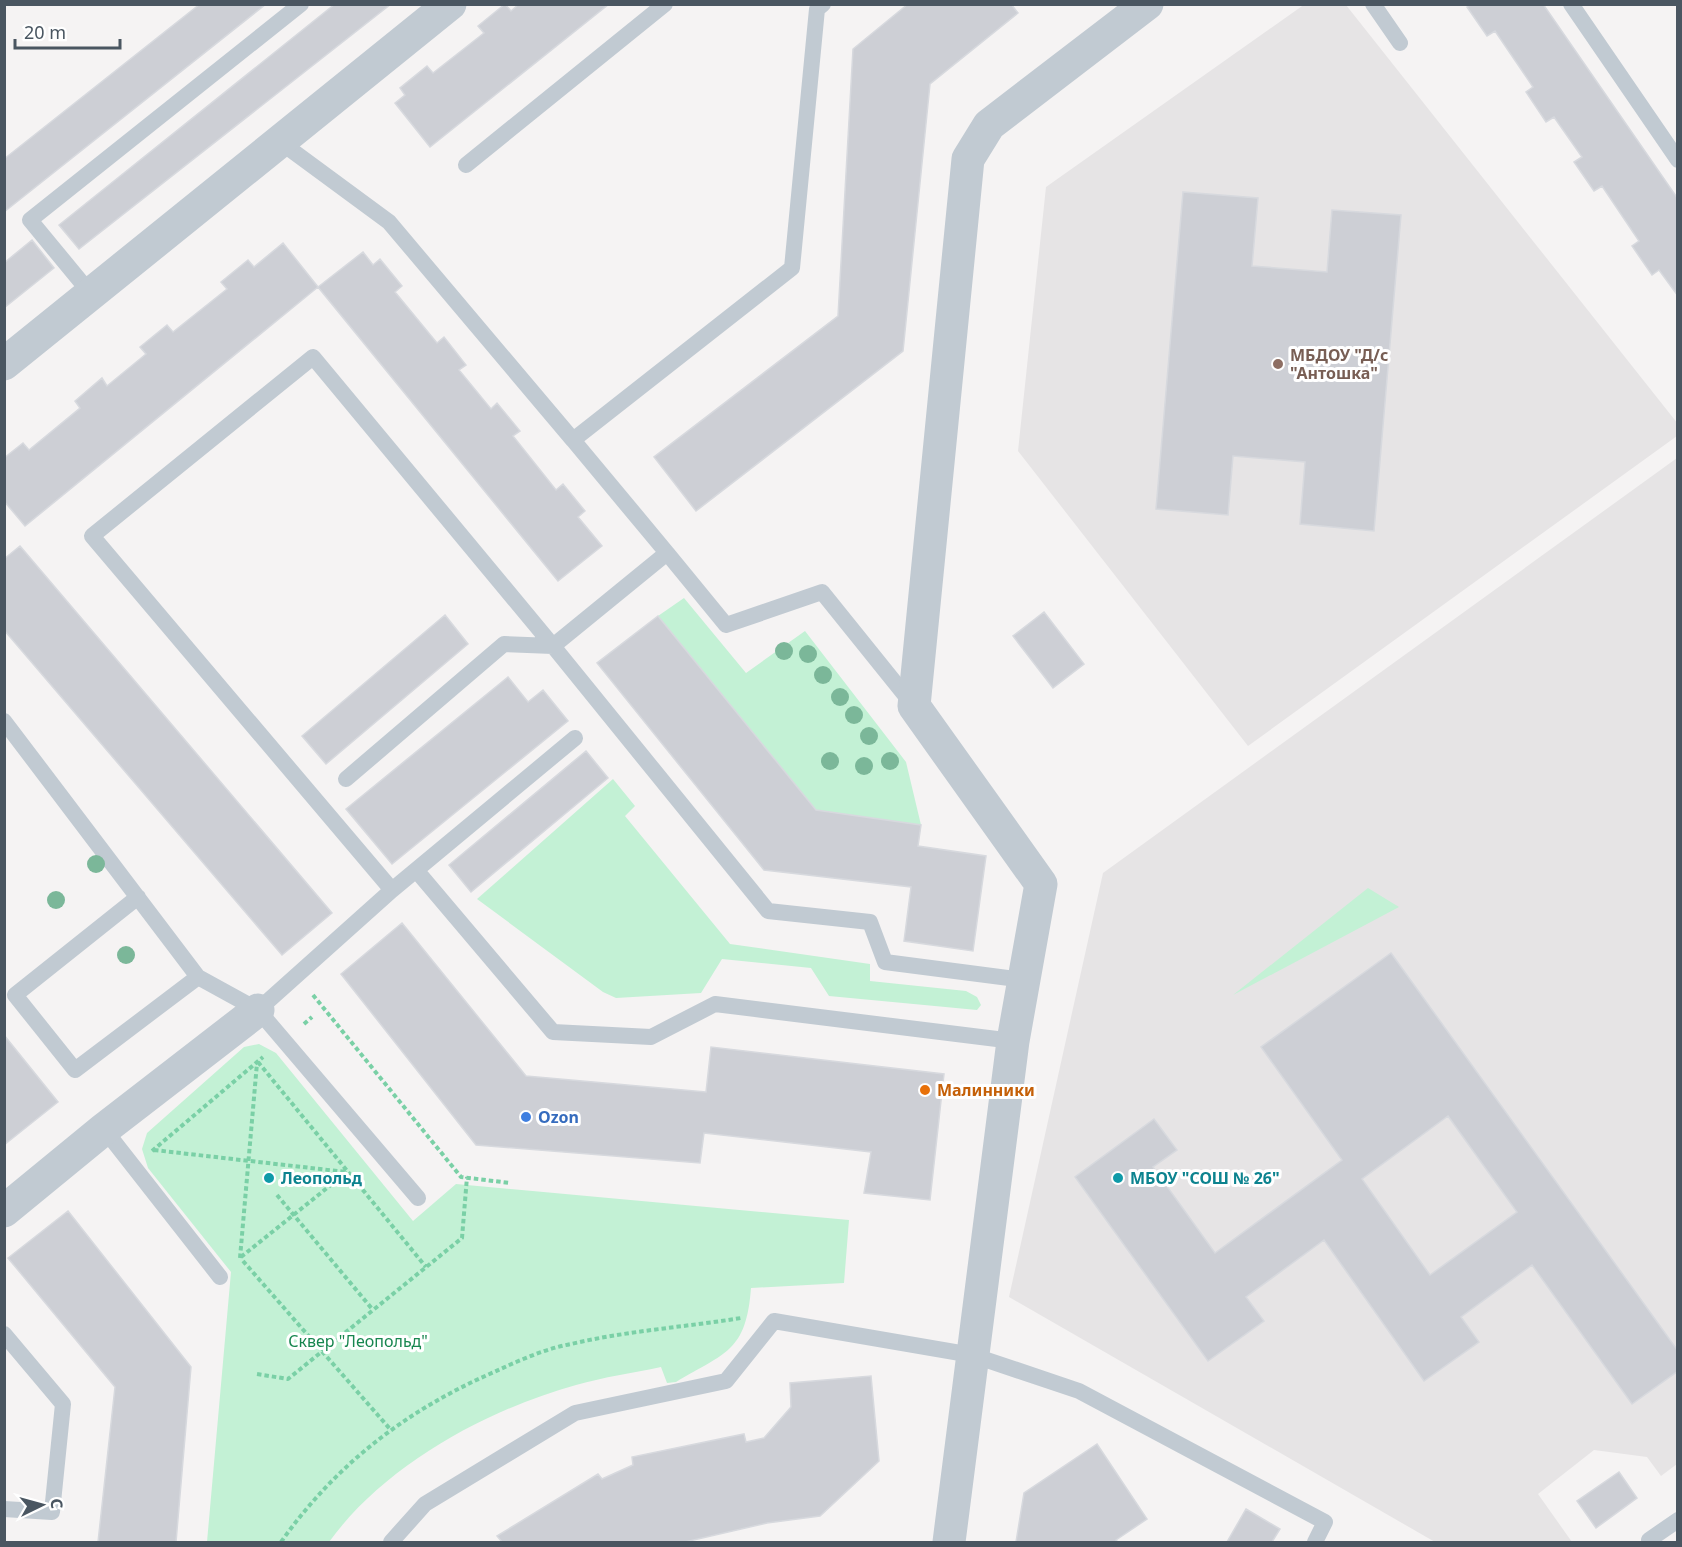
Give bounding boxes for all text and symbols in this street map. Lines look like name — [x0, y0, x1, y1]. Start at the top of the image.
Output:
scale bar — [15, 12, 120, 50]
text: 20 m — [24, 20, 66, 44]
place label: МБДОУ "Д/с "Антошка" — [1290, 344, 1388, 384]
marker: МБДОУ "Д/с "Антошка" — [1271, 357, 1285, 371]
place label: Малинники — [937, 1079, 1035, 1101]
marker: Малинники — [918, 1083, 932, 1097]
place label: Ozon — [538, 1106, 579, 1128]
marker: Ozon — [519, 1110, 533, 1124]
place label: Леопольд — [281, 1167, 363, 1189]
place label: МБОУ "СОШ № 26" — [1130, 1167, 1280, 1189]
marker: Леопольд — [262, 1171, 276, 1185]
marker: МБОУ "СОШ № 26" — [1111, 1171, 1125, 1185]
park label: Сквер "Леопольд" — [288, 1330, 428, 1352]
north arrow — [12, 1475, 72, 1535]
text: С — [46, 1498, 68, 1510]

